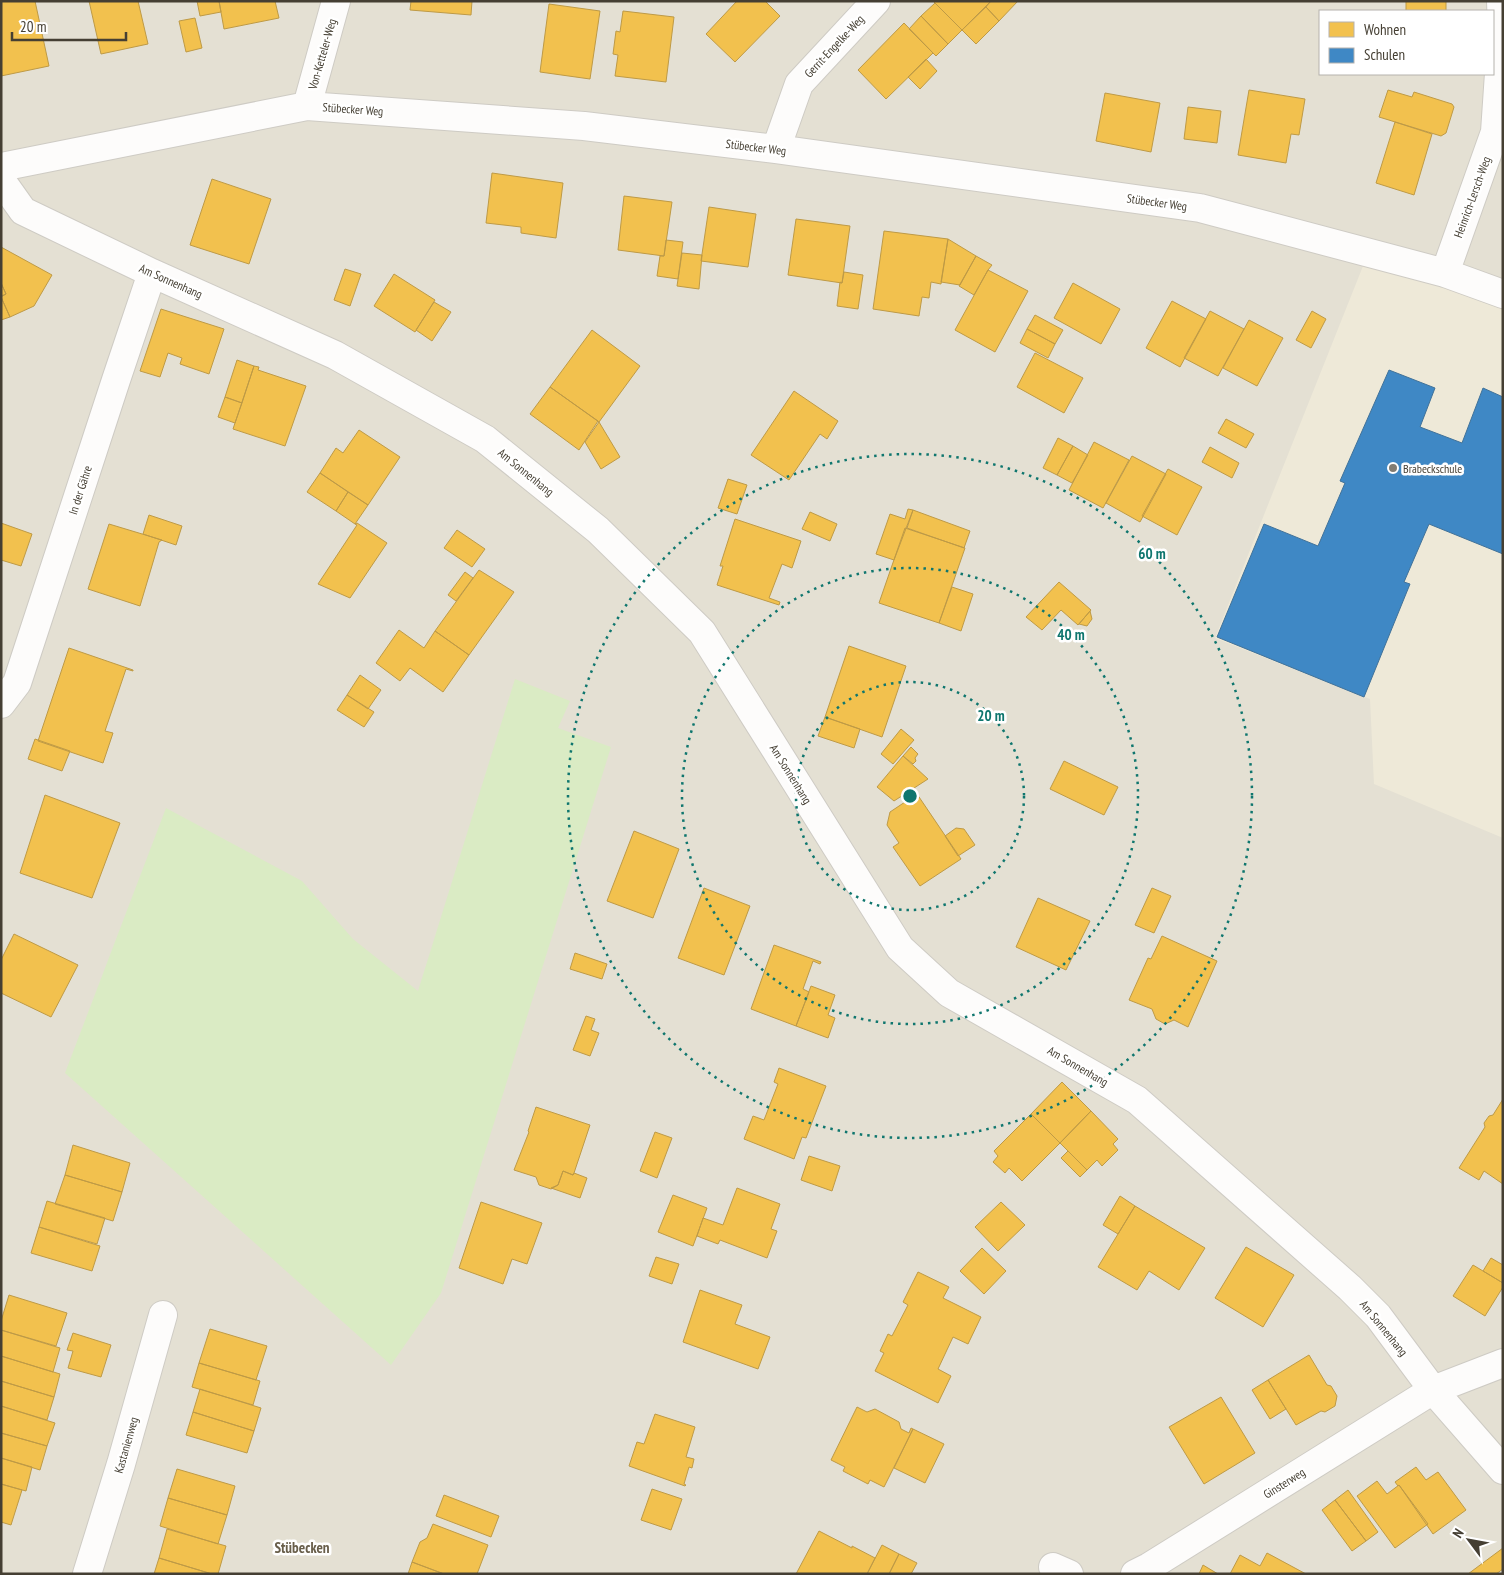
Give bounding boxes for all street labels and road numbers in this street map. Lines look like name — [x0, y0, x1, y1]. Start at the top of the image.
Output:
street label: Gerrit-Engelke-Weg — [801, 11, 867, 81]
street label: Von-Ketteler-Weg — [304, 17, 339, 92]
street label: Stübecker Weg — [322, 99, 384, 119]
street label: Stübecker Weg — [725, 136, 787, 158]
street label: Heinrich-Lersch-Weg — [1450, 154, 1494, 240]
street label: Stübecker Weg — [1126, 190, 1188, 214]
street label: Am Sonnenhang — [137, 260, 205, 302]
street label: Am Sonnenhang — [495, 445, 557, 499]
street label: In der Gähre — [65, 463, 95, 516]
street label: Am Sonnenhang — [767, 741, 815, 807]
street label: Am Sonnenhang — [1045, 1043, 1111, 1089]
street label: Am Sonnenhang — [1357, 1297, 1411, 1359]
street label: Kastanienweg — [111, 1415, 141, 1475]
street label: Ginsterweg — [1260, 1464, 1308, 1502]

